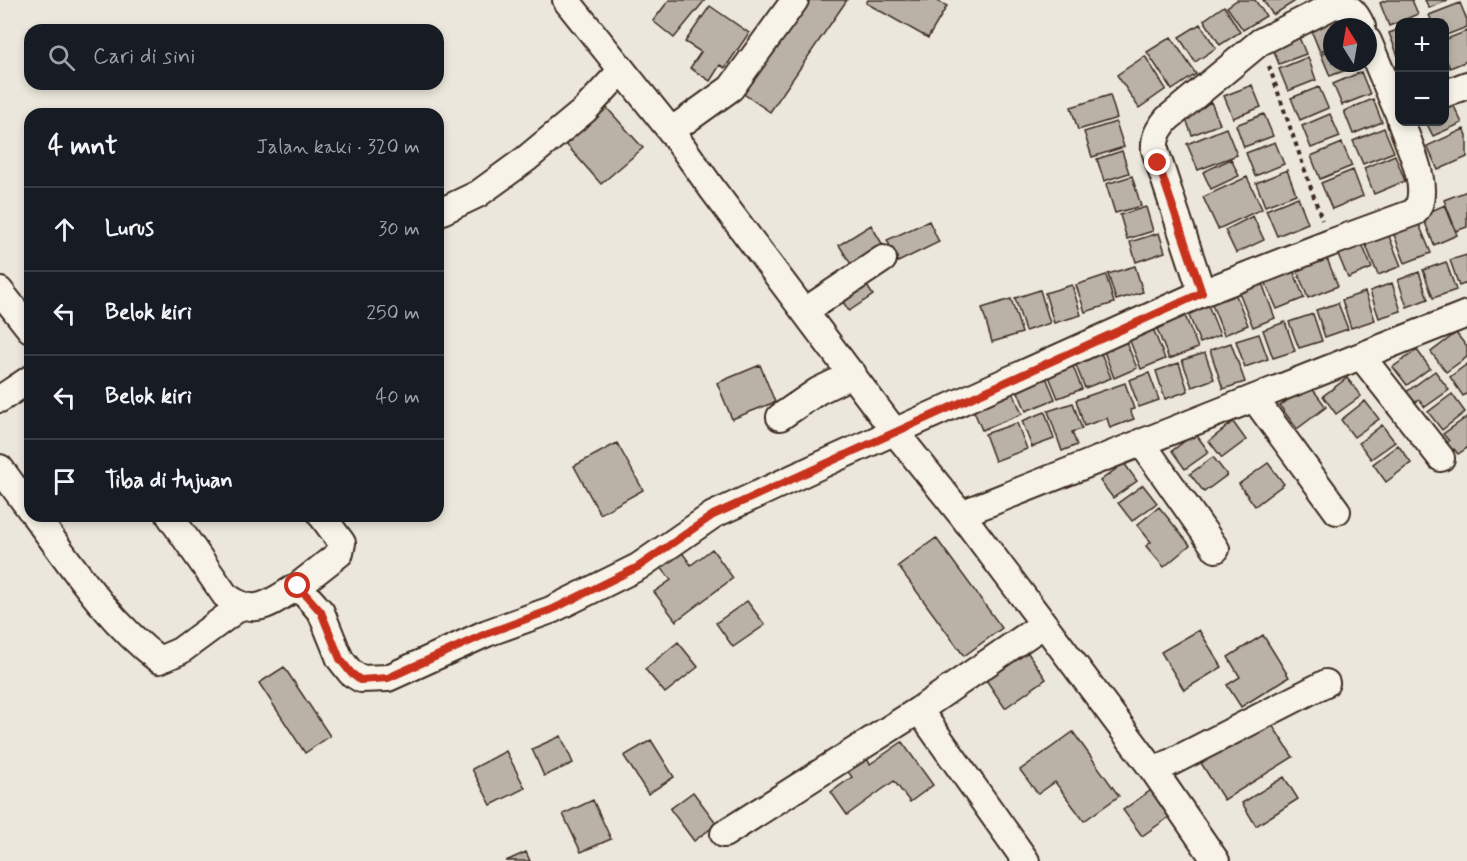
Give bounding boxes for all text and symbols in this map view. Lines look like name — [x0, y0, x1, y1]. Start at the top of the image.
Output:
north arrow — [1323, 18, 1377, 72]
map controls — [1395, 18, 1449, 126]
button: + — [1395, 18, 1449, 72]
search box — [24, 24, 444, 90]
icon: search — [45, 41, 78, 74]
text: Cari di sini — [93, 43, 195, 71]
button: − — [1395, 72, 1449, 126]
text: 4 mnt — [48, 130, 118, 164]
text: Jalan kaki · 320 m — [256, 134, 420, 161]
route end — [1144, 149, 1170, 175]
icon: ahead — [48, 213, 81, 246]
text: Lurus — [105, 215, 154, 243]
text: 30 m — [378, 216, 420, 243]
icon: left — [48, 297, 81, 330]
text: Belok kiri — [105, 299, 192, 327]
text: 250 m — [366, 300, 420, 327]
icon: left — [48, 381, 81, 414]
text: Belok kiri — [105, 383, 192, 411]
text: 40 m — [376, 384, 420, 411]
icon: arrive — [48, 465, 81, 498]
text: Tiba di tujuan — [105, 467, 233, 495]
route start — [284, 572, 310, 598]

